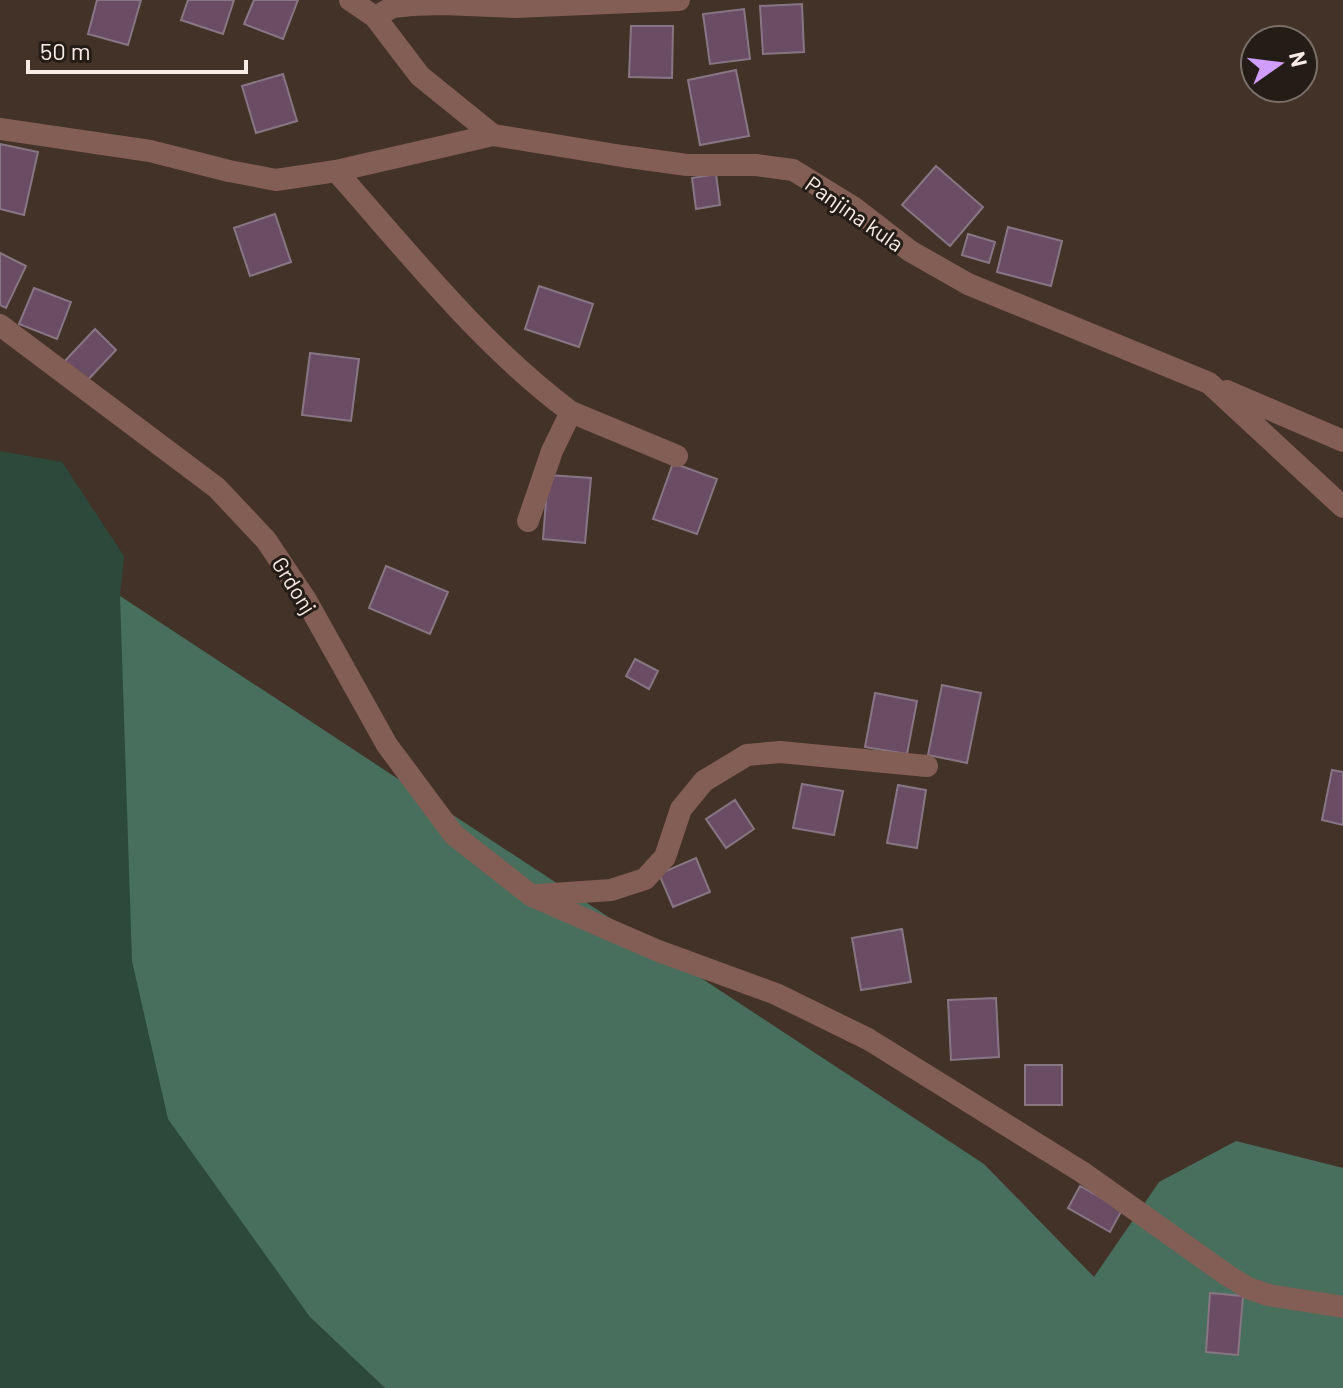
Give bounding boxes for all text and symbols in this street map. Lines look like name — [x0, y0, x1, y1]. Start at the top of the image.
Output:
scale bar — [28, 24, 246, 74]
north arrow — [1239, 24, 1319, 104]
text: 50 m — [40, 36, 91, 65]
text: N — [1285, 49, 1314, 69]
street label: Panjina kula — [801, 170, 909, 256]
street label: Grdonj — [267, 552, 323, 618]

